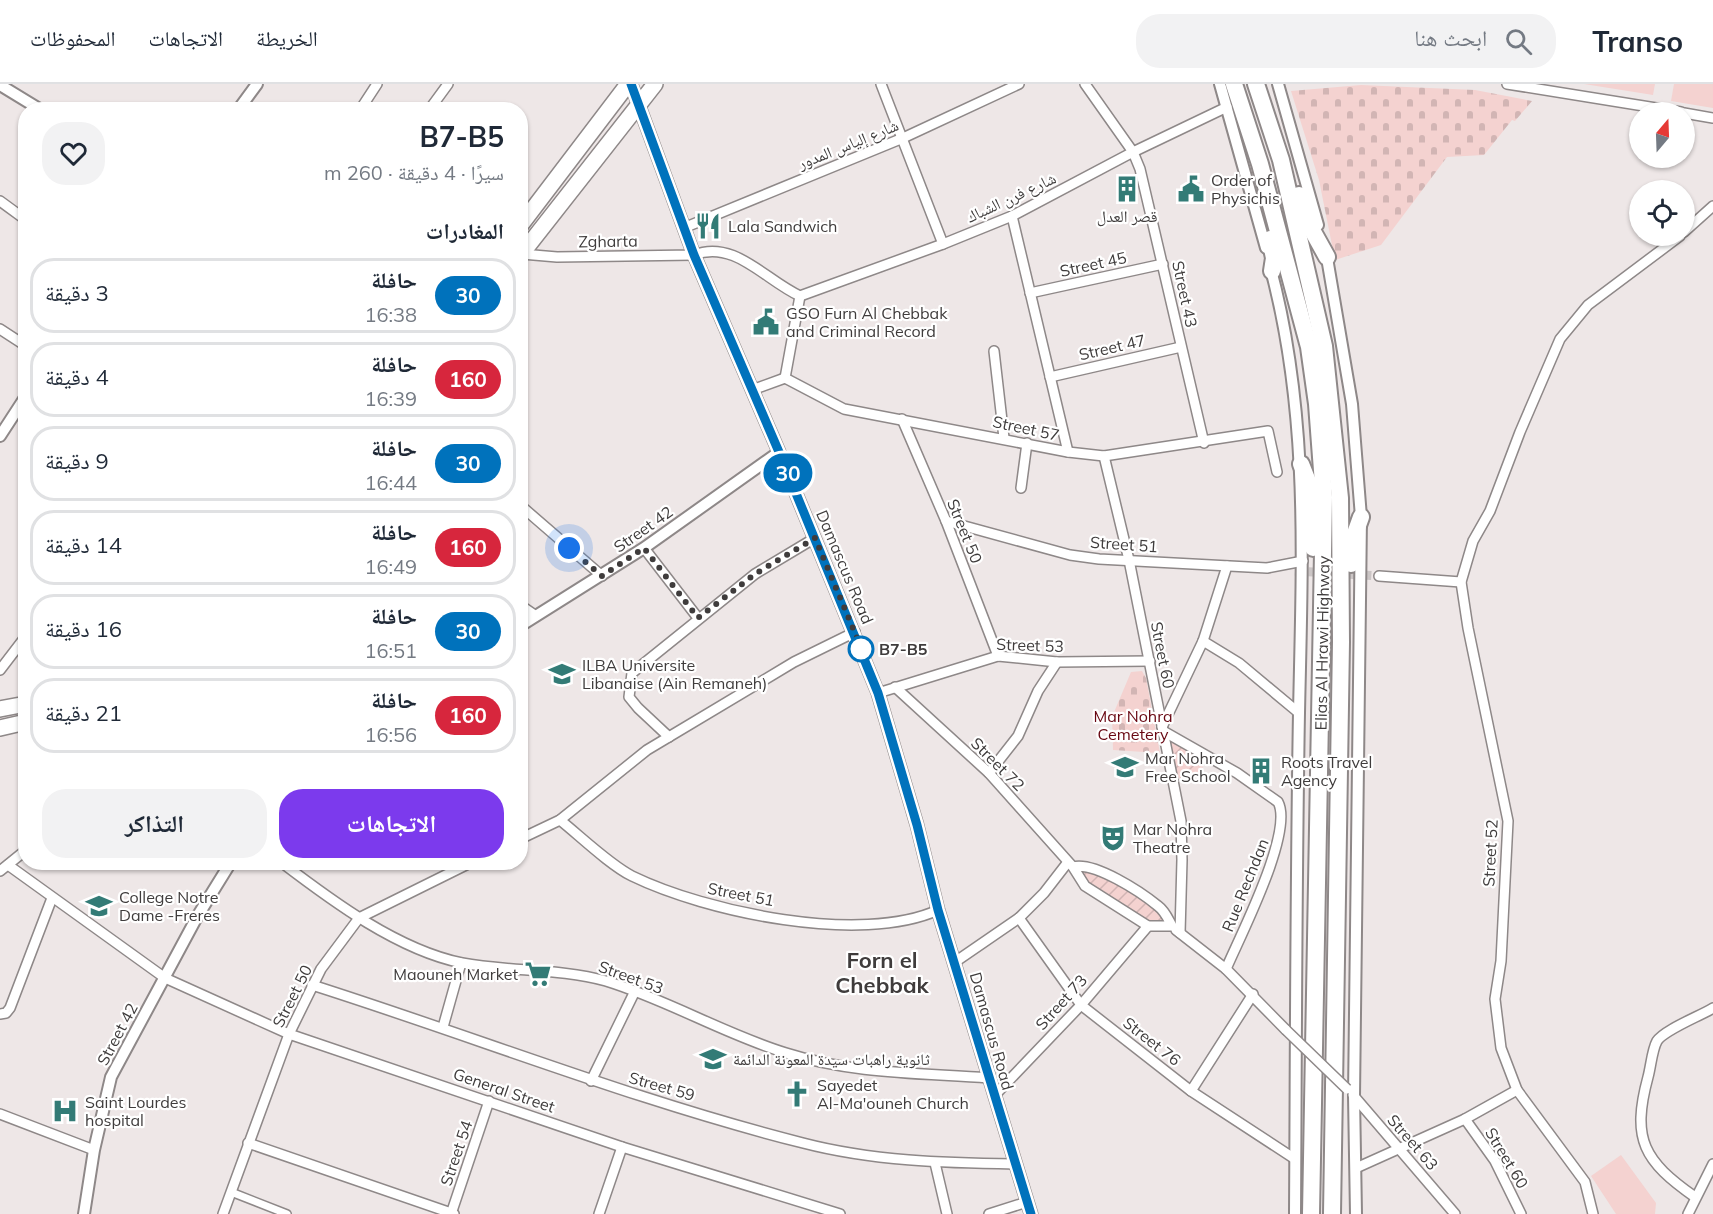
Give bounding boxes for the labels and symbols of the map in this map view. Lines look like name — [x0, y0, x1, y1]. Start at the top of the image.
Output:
north arrow — [1629, 102, 1695, 168]
street label: شارع إلياس المدور — [794, 115, 902, 175]
street label: شارع فرن الشباك — [963, 167, 1060, 227]
place label: Order of Physichis — [1211, 170, 1280, 208]
building icon: قصر العدل — [1112, 174, 1142, 204]
public building icon: Order of Physichis — [1176, 174, 1206, 204]
place label: قصر العدل — [1097, 206, 1157, 227]
restaurant icon: Lala Sandwich — [693, 211, 723, 241]
place label: Lala Sandwich — [728, 216, 837, 236]
street label: Zgharta — [578, 230, 638, 252]
street label: Street 45 — [1058, 247, 1128, 281]
street label: Street 43 — [1168, 259, 1202, 329]
place label: GSO Furn Al Chebbak and Criminal Record — [786, 303, 948, 341]
public building icon: GSO Furn Al Chebbak and Criminal Record — [751, 307, 781, 337]
street label: Street 47 — [1077, 330, 1147, 364]
street label: Street 57 — [991, 411, 1061, 445]
line badge: 30 — [761, 454, 815, 492]
street label: Street 50 — [943, 496, 987, 566]
street label: Street 42 — [610, 501, 676, 557]
street label: Damascus Road — [812, 507, 878, 627]
street label: Street 51 — [1090, 532, 1158, 556]
your location — [554, 533, 584, 563]
street label: Elias Al Hrawi Highway — [1310, 555, 1334, 730]
street label: Street 60 — [1147, 620, 1179, 690]
street label: Street 53 — [996, 634, 1064, 656]
marker: B7-B5 — [848, 636, 874, 662]
place label: B7-B5 — [879, 639, 928, 659]
place label: ILBA Universite Libanaise (Ain Remaneh) — [582, 655, 767, 693]
school or university icon: ILBA Universite Libanaise (Ain Remaneh) — [547, 659, 577, 689]
park label: Mar Nohra Cemetery — [1093, 706, 1173, 744]
street label: Street 72 — [967, 733, 1029, 795]
place label: Mar Nohra Free School — [1145, 748, 1230, 786]
school or university icon: Mar Nohra Free School — [1110, 752, 1140, 782]
place label: Roots Travel Agency — [1281, 752, 1372, 790]
building icon: Roots Travel Agency — [1246, 756, 1276, 786]
place label: Mar Nohra Theatre — [1133, 819, 1212, 857]
street label: Street 52 — [1478, 819, 1502, 887]
theatre icon: Mar Nohra Theatre — [1098, 823, 1128, 853]
street label: Rue Rechdan — [1217, 836, 1273, 934]
street label: Street 51 — [706, 878, 776, 910]
place label: College Notre Dame -Freres — [119, 887, 220, 925]
school or university icon: College Notre Dame -Freres — [84, 891, 114, 921]
district label: Forn el Chebbak — [835, 946, 930, 999]
street label: Street 53 — [596, 956, 666, 998]
supermarket icon: Maouneh Market — [523, 959, 553, 989]
street label: Street 50 — [268, 961, 316, 1031]
place label: Maouneh Market — [393, 964, 518, 984]
street label: Damascus Road — [966, 970, 1018, 1092]
street label: Street 73 — [1031, 970, 1091, 1034]
street label: Street 42 — [92, 999, 142, 1069]
street label: Street 76 — [1119, 1012, 1185, 1070]
school or university icon: ثانوية راهبات سيدة المعونة الدائمة — [698, 1044, 728, 1074]
place label: ثانوية راهبات سيدة المعونة الدائمة — [733, 1049, 930, 1069]
street label: General Street — [451, 1063, 558, 1117]
street label: Street 59 — [627, 1067, 697, 1105]
place label: Sayedet Al-Ma'ouneh Church — [817, 1075, 969, 1113]
church icon: Sayedet Al-Ma'ouneh Church — [782, 1079, 812, 1109]
place label: Saint Lourdes hospital — [85, 1092, 187, 1130]
hospital icon: Saint Lourdes hospital — [50, 1096, 80, 1126]
street label: Street 63 — [1383, 1110, 1443, 1174]
street label: Street 54 — [436, 1117, 477, 1188]
street label: Street 60 — [1481, 1124, 1533, 1192]

